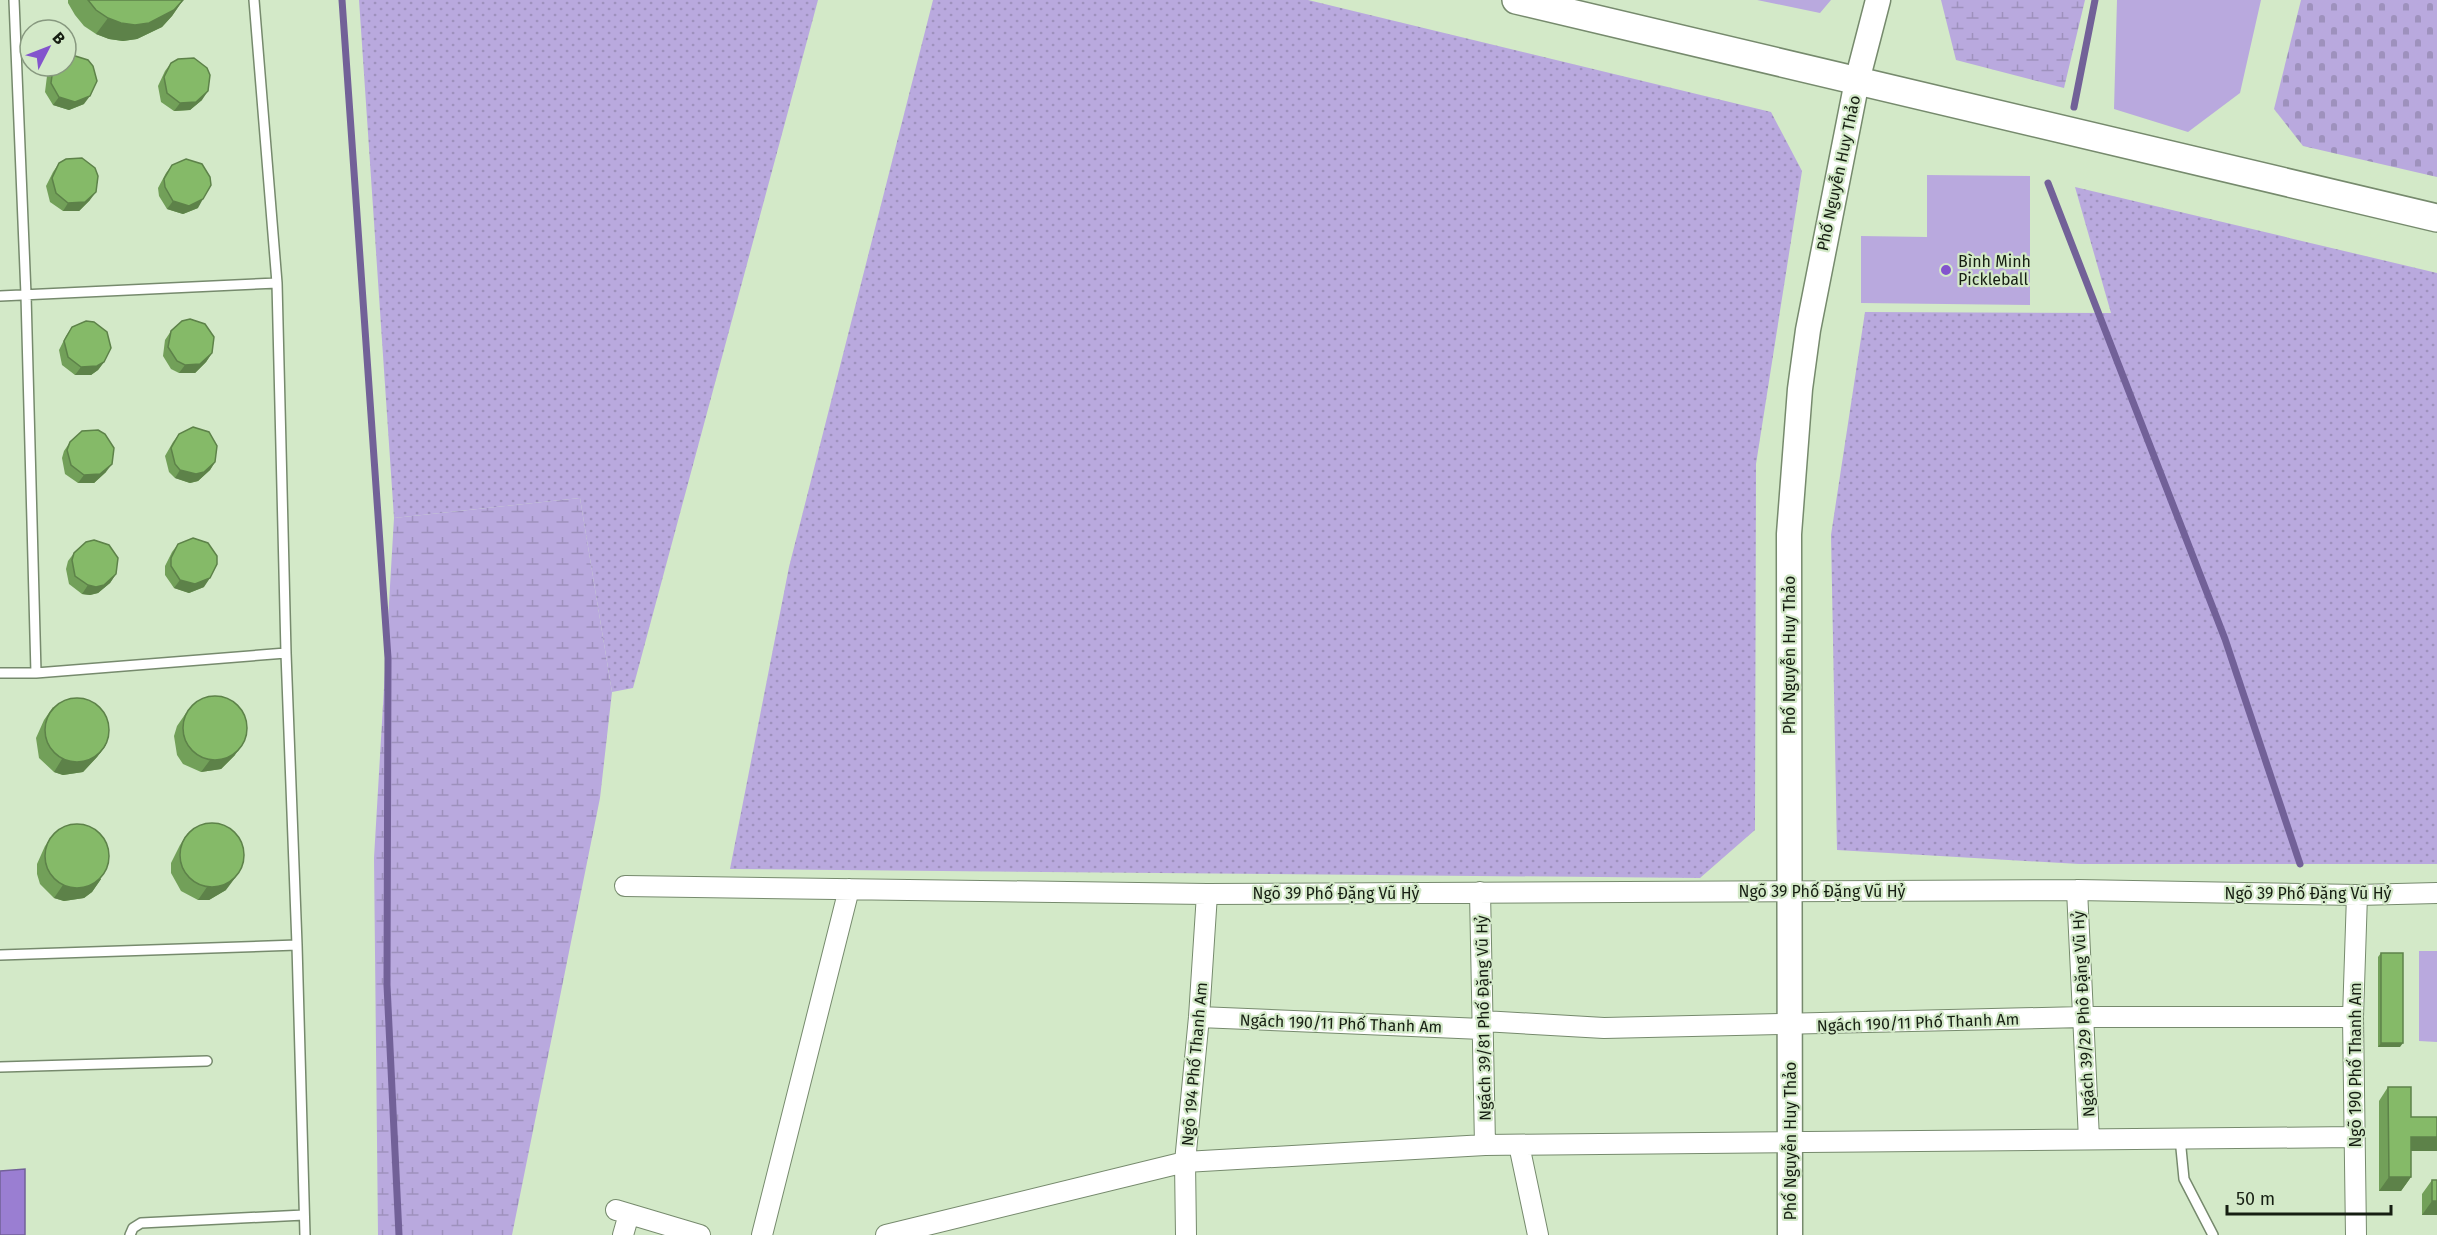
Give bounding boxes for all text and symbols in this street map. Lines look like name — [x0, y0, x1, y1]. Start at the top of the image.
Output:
north arrow — [18, 18, 78, 78]
text: B — [48, 28, 69, 48]
street label: Phố Nguyễn Huy Thảo — [1812, 93, 1864, 253]
place label: Bình Minh Pickleball — [1958, 252, 2031, 289]
marker: Bình Minh Pickleball — [1939, 263, 1953, 277]
street label: Phố Nguyễn Huy Thảo — [1779, 576, 1799, 734]
street label: Ngõ 39 Phố Đặng Vũ Hỷ — [1739, 881, 1906, 901]
street label: Ngõ 39 Phố Đặng Vũ Hỷ — [1253, 883, 1420, 903]
street label: Ngõ 39 Phố Đặng Vũ Hỷ — [2225, 883, 2392, 903]
street label: Ngách 39/29 Phô Đặng Vũ Hỷ — [2069, 910, 2098, 1118]
street label: Ngách 39/81 Phố Đặng Vũ Hỷ — [1471, 915, 1495, 1121]
street label: Ngõ 194 Phố Thanh Am — [1177, 981, 1211, 1147]
street label: Ngõ 190 Phố Thanh Am — [2345, 982, 2365, 1148]
street label: Ngách 190/11 Phố Thanh Am — [1816, 1008, 2020, 1036]
street label: Ngách 190/11 Phố Thanh Am — [1239, 1009, 1443, 1037]
street label: Phố Nguyễn Huy Thảo — [1780, 1062, 1800, 1220]
scale bar — [2227, 1178, 2390, 1216]
text: 50 m — [2236, 1188, 2275, 1210]

